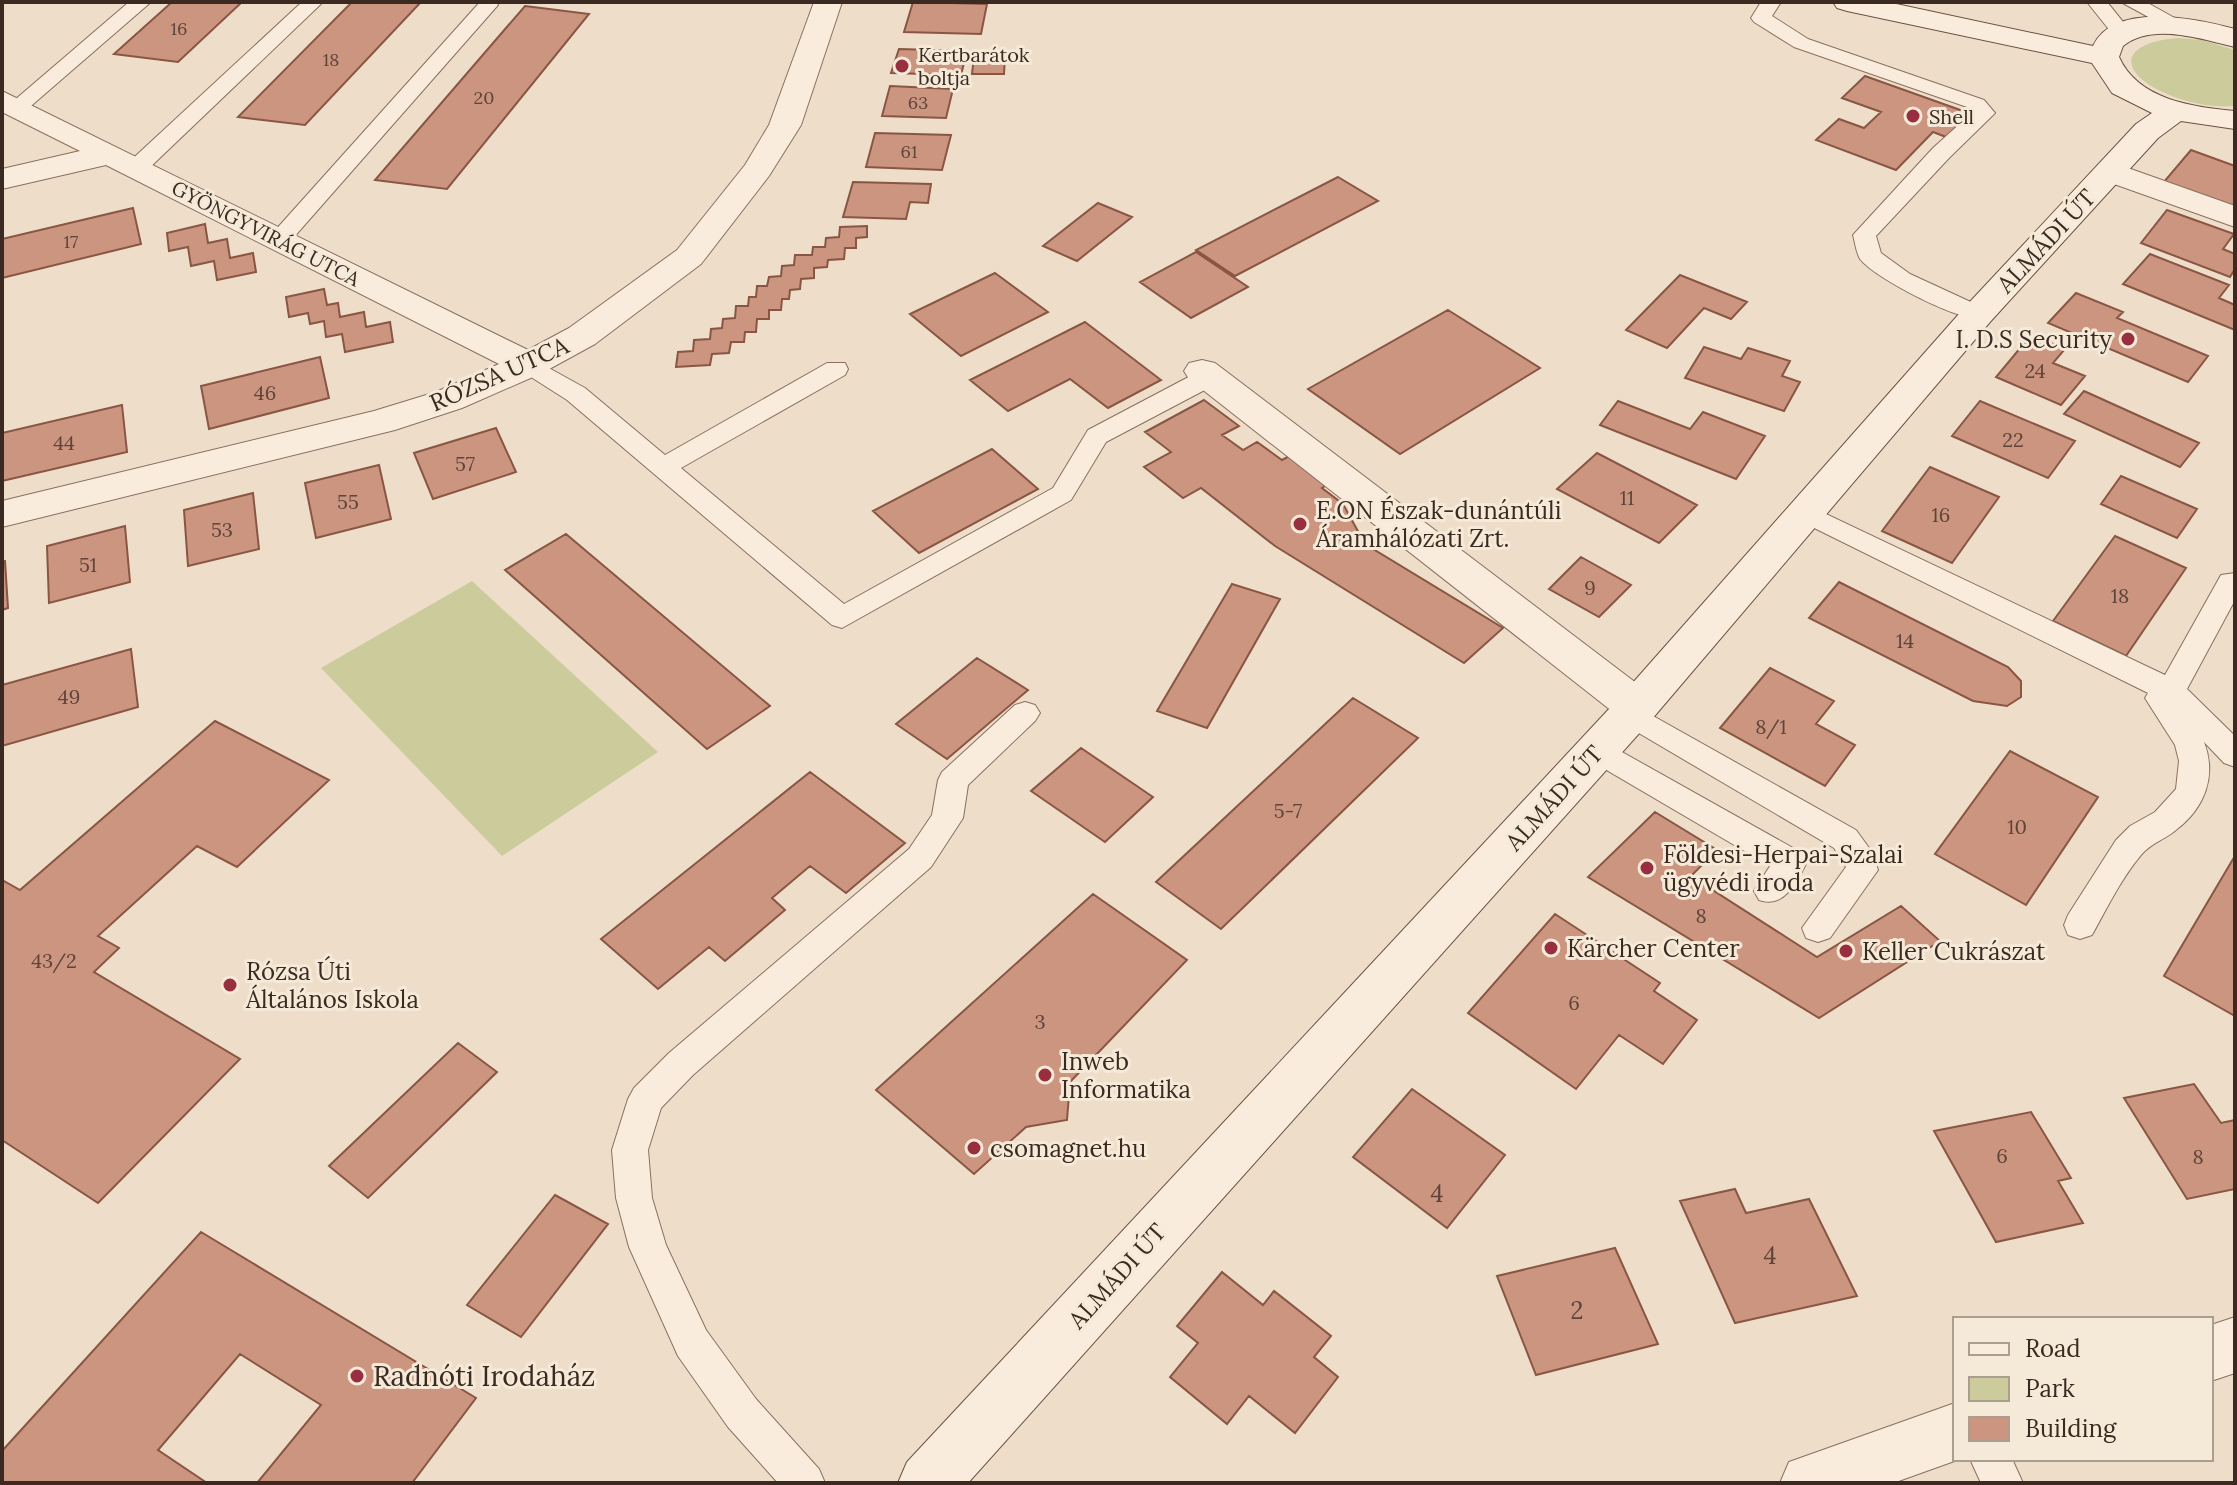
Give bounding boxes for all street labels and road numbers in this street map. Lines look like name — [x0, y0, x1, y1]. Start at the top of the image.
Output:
street label: GYÖNGYVIRÁG UTCA — [168, 175, 365, 291]
street label: ALMÁDI ÚT — [1989, 182, 2102, 300]
street label: RÓZSA UTCA — [425, 329, 574, 418]
street label: ALMÁDI ÚT — [1498, 739, 1609, 858]
street label: ALMÁDI ÚT — [1061, 1217, 1172, 1336]

